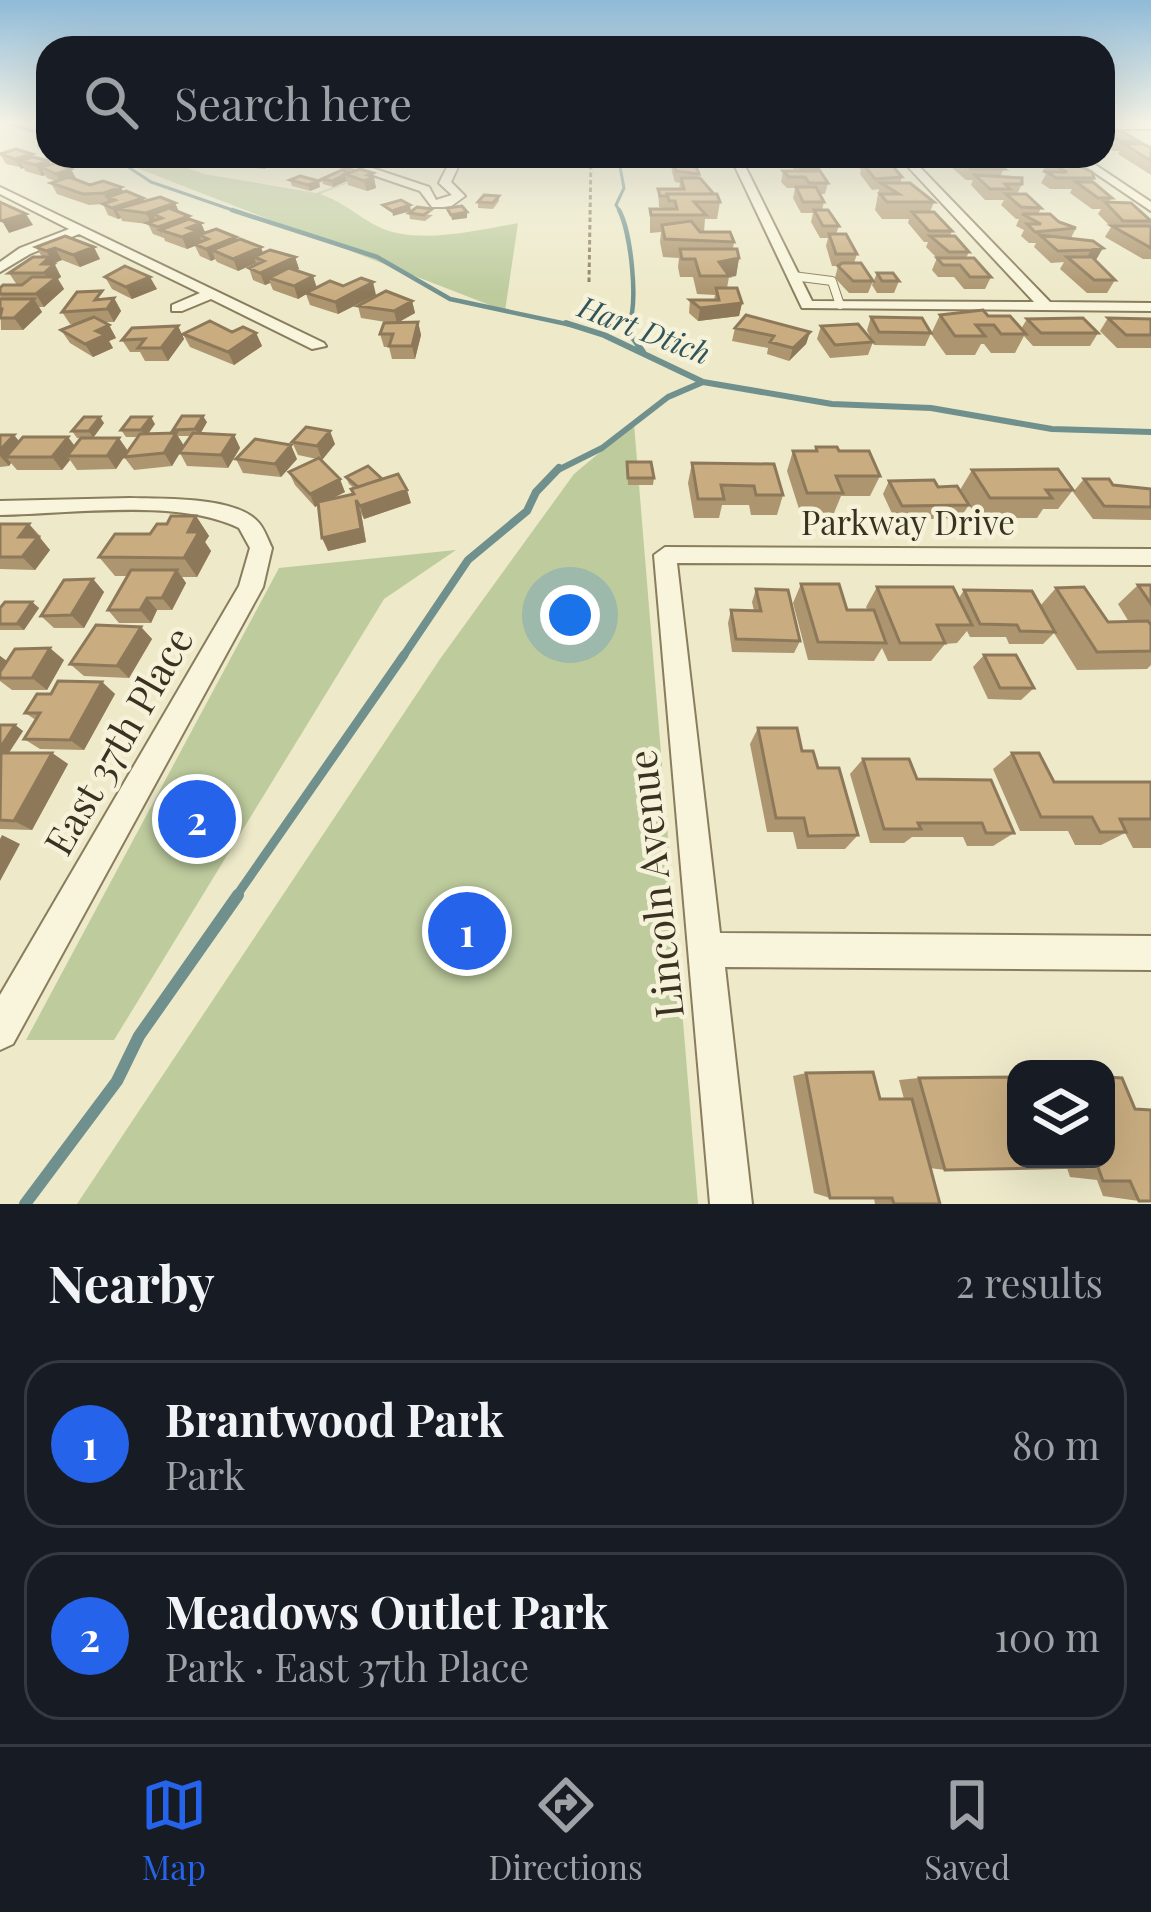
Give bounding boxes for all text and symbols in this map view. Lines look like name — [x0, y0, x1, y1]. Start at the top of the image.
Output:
search box — [36, 36, 1115, 168]
icon: search — [78, 69, 144, 135]
text: Search here — [174, 72, 412, 132]
water label: Hart Dtich — [572, 285, 716, 373]
street label: Parkway Drive — [801, 499, 1015, 543]
your location — [540, 585, 600, 645]
street label: East 37th Place — [31, 617, 204, 863]
street label: Lincoln Avenue — [614, 748, 694, 1021]
pin: 2 — [158, 774, 236, 864]
pin: 1 — [428, 886, 506, 976]
map controls — [1007, 1060, 1115, 1168]
button: layers — [1007, 1060, 1115, 1168]
text: Nearby — [48, 1248, 214, 1316]
text: 2 results — [956, 1256, 1103, 1308]
text: Brantwood Park — [165, 1388, 504, 1448]
text: 1 — [83, 1418, 97, 1470]
text: 80 m — [1012, 1418, 1100, 1470]
text: Park — [165, 1448, 245, 1500]
text: Meadows Outlet Park — [165, 1580, 609, 1640]
text: 2 — [80, 1610, 100, 1662]
text: 100 m — [994, 1610, 1100, 1662]
text: Park · East 37th Place — [165, 1640, 529, 1692]
tab: Map — [141, 1772, 207, 1888]
tab: Directions — [488, 1772, 643, 1888]
tab: Saved — [924, 1772, 1010, 1888]

